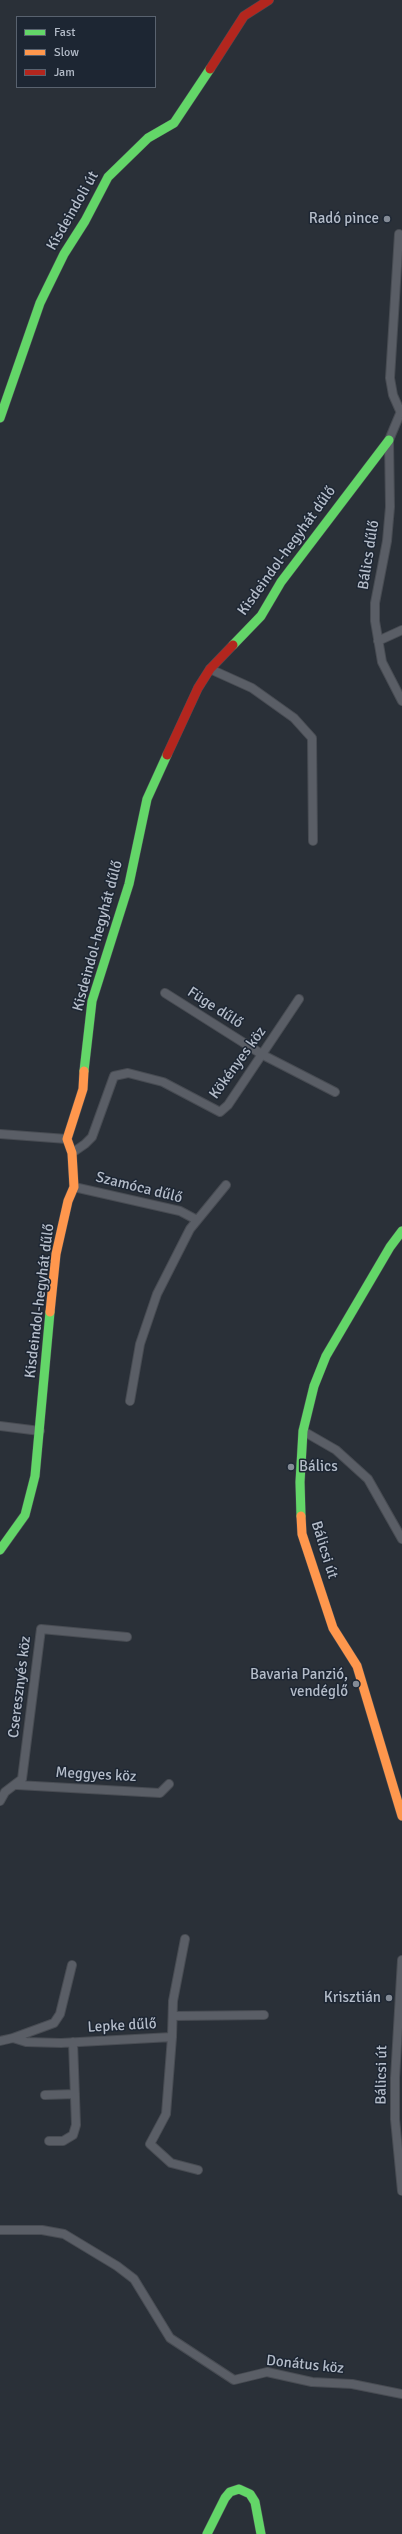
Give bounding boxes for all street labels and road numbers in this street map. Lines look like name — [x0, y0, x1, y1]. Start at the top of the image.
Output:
street label: Kisdeindoli út — [43, 168, 103, 254]
street label: Kisdeindol-hegyhát dűlő — [234, 483, 340, 619]
street label: Bálics dűlő — [355, 519, 383, 591]
street label: Kisdeindol-hegyhát dűlő — [69, 859, 127, 1013]
street label: Füge dűlő — [184, 983, 246, 1033]
street label: Kökényes köz — [206, 1023, 270, 1103]
street label: Szamóca dűlő — [94, 1169, 184, 1207]
street label: Kisdeindol-hegyhát dűlő — [22, 1223, 58, 1379]
street label: Bálicsi út — [307, 1519, 341, 1581]
street label: Cseresznyés köz — [5, 1635, 35, 1739]
street label: Meggyes köz — [55, 1764, 137, 1786]
street label: Lepke dűlő — [87, 2015, 157, 2037]
street label: Bálicsi út — [372, 2045, 392, 2105]
street label: Donátus köz — [265, 2352, 345, 2378]

